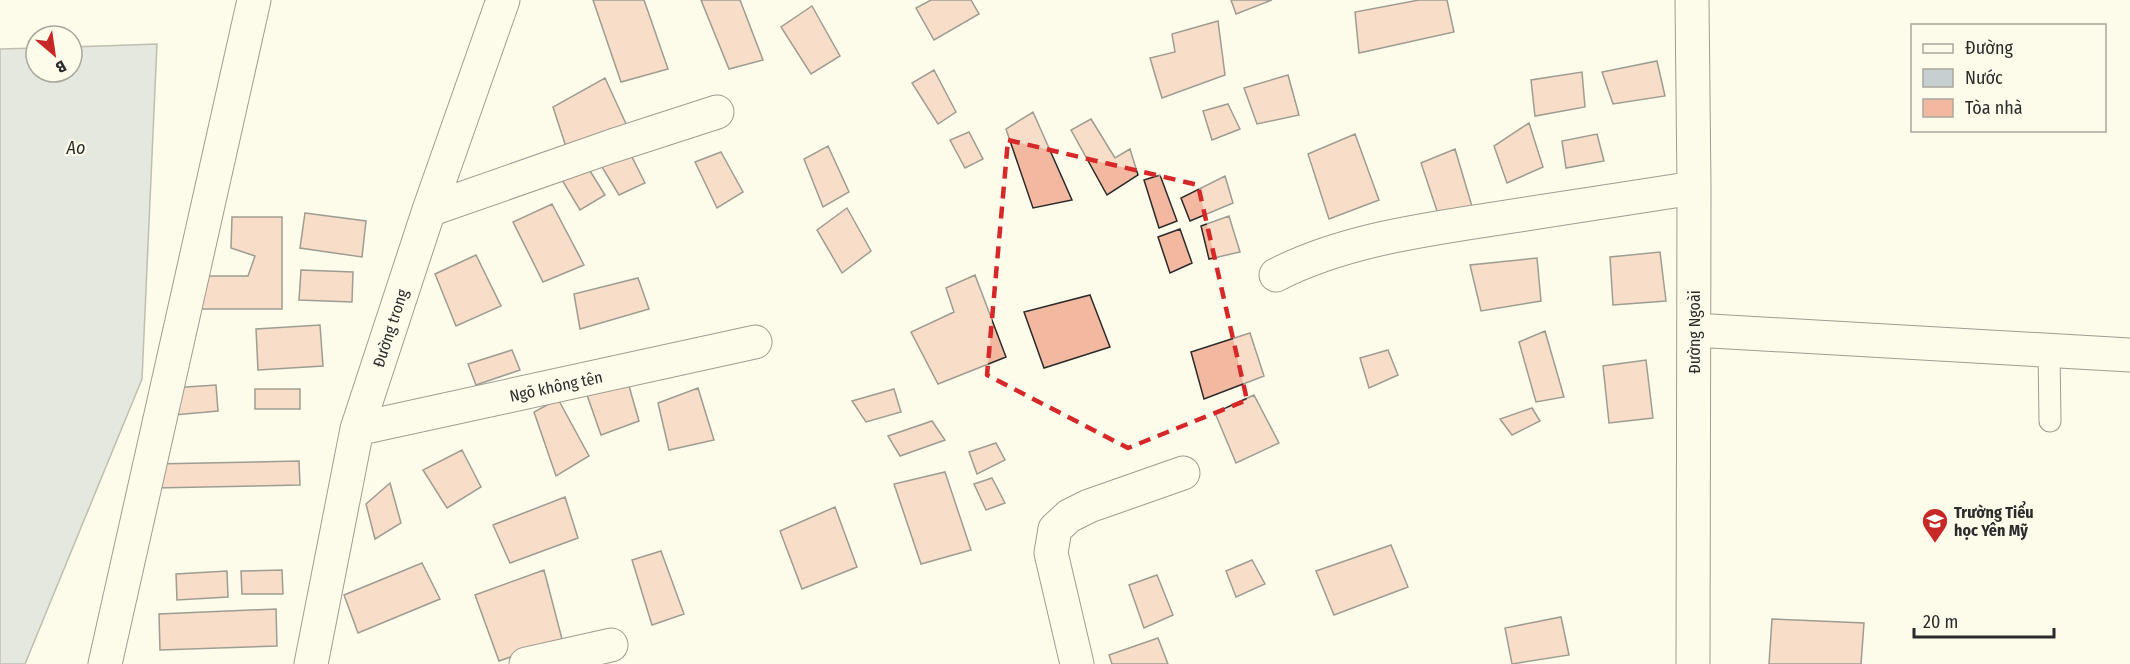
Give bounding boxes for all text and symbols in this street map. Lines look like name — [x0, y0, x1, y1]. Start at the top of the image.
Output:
north arrow — [24, 24, 84, 84]
legend — [1911, 24, 2106, 132]
text: Đường — [1965, 37, 2013, 59]
text: B — [52, 56, 70, 77]
text: Nước — [1965, 67, 2003, 89]
text: Tòa nhà — [1965, 97, 2023, 119]
water label: Ao — [66, 137, 85, 159]
street label: Đường trong — [369, 286, 412, 370]
street label: Đường Ngoài — [1685, 290, 1704, 374]
street label: Ngõ không tên — [508, 367, 604, 406]
place label: Trường Tiểu học Yên Mỹ — [1954, 500, 2034, 540]
school or university icon: Trường Tiểu học Yên Mỹ — [1920, 506, 1950, 544]
scale bar — [1914, 601, 2054, 639]
text: 20 m — [1923, 611, 1958, 633]

